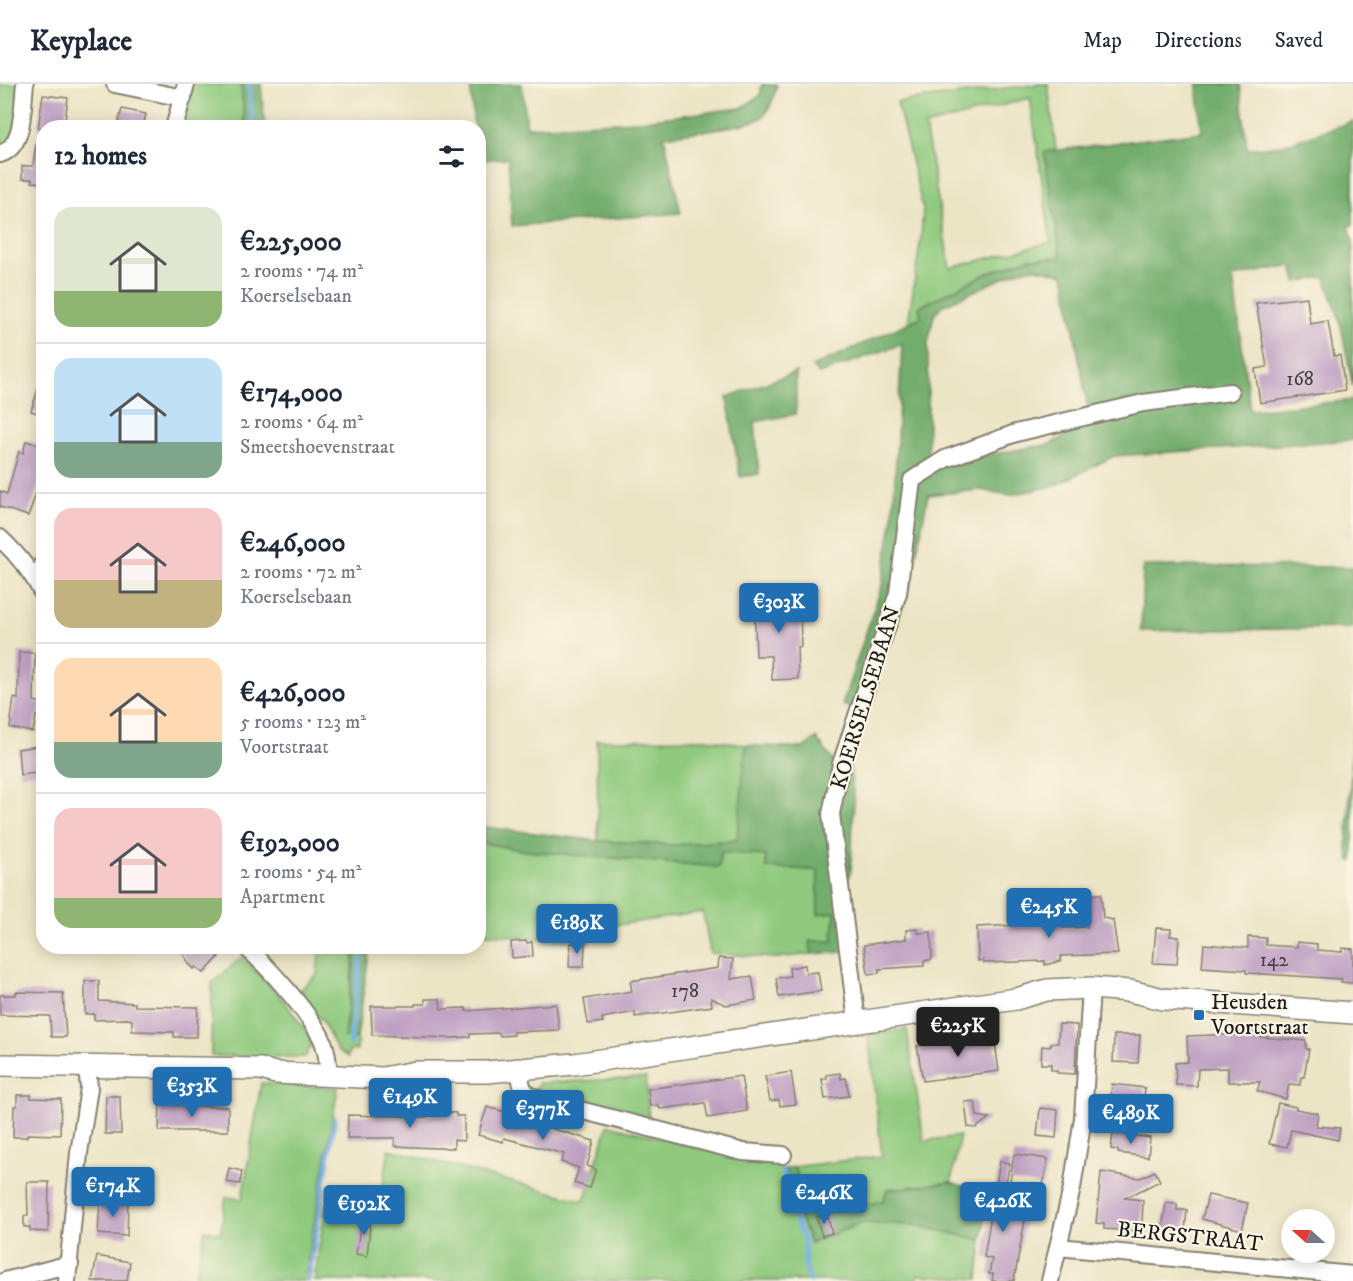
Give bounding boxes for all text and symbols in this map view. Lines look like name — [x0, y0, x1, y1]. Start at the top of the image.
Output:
text: Keyplace — [30, 24, 132, 59]
text: Map — [1083, 28, 1122, 54]
text: Directions — [1155, 28, 1242, 54]
text: Saved — [1275, 28, 1323, 54]
text: 12 homes — [54, 140, 147, 173]
icon: filters — [435, 140, 468, 173]
text: €225,000 — [240, 226, 342, 259]
icon: home — [102, 231, 174, 303]
text: 2 rooms · 74 m² — [240, 259, 363, 284]
text: Koerselsebaan — [240, 284, 352, 309]
house number: 168 — [1286, 367, 1314, 392]
text: €174,000 — [240, 377, 343, 410]
icon: home — [102, 382, 174, 454]
text: 2 rooms · 64 m² — [240, 410, 363, 435]
text: Smeetshoevenstraat — [240, 435, 395, 460]
text: €246,000 — [240, 527, 346, 560]
icon: home — [102, 532, 174, 604]
text: 2 rooms · 72 m² — [240, 560, 362, 585]
pin: €303K — [737, 583, 821, 634]
text: Koerselsebaan — [240, 585, 352, 610]
text: €303K — [753, 590, 805, 615]
street label: KOERSELSEBAAN — [825, 603, 907, 793]
text: €426,000 — [240, 677, 346, 710]
icon: home — [102, 682, 174, 754]
text: 5 rooms · 123 m² — [240, 710, 366, 735]
text: Voortstraat — [240, 735, 329, 760]
text: €192,000 — [240, 827, 340, 860]
icon: home — [102, 832, 174, 904]
text: 2 rooms · 54 m² — [240, 860, 362, 885]
text: Apartment — [240, 885, 325, 910]
pin: €245K — [1007, 888, 1091, 939]
text: €245K — [1021, 895, 1077, 920]
pin: €189K — [535, 904, 619, 955]
text: €189K — [550, 911, 604, 936]
house number: 142 — [1260, 948, 1289, 973]
house number: 178 — [671, 979, 699, 1004]
place label: Heusden Voortstraat — [1210, 989, 1309, 1041]
pin: €225K — [916, 1007, 1000, 1058]
marker: Heusden Voortstraat — [1192, 1008, 1206, 1022]
text: €225K — [930, 1014, 986, 1039]
pin: €353K — [150, 1067, 234, 1118]
text: €353K — [167, 1074, 217, 1099]
pin: €149K — [368, 1078, 452, 1129]
text: €149K — [383, 1085, 437, 1110]
pin: €377K — [501, 1090, 585, 1141]
pin: €489K — [1089, 1094, 1173, 1145]
text: €377K — [516, 1097, 570, 1122]
text: €489K — [1102, 1101, 1160, 1126]
pin: €174K — [71, 1167, 155, 1218]
text: €174K — [86, 1174, 140, 1199]
pin: €246K — [782, 1174, 866, 1225]
text: €246K — [795, 1181, 853, 1206]
pin: €426K — [961, 1182, 1045, 1233]
pin: €192K — [322, 1185, 406, 1236]
text: €426K — [974, 1189, 1032, 1214]
text: €192K — [338, 1192, 390, 1217]
north arrow — [1281, 1209, 1335, 1263]
map controls — [1281, 1209, 1335, 1263]
street label: BERGSTRAAT — [1116, 1216, 1264, 1258]

